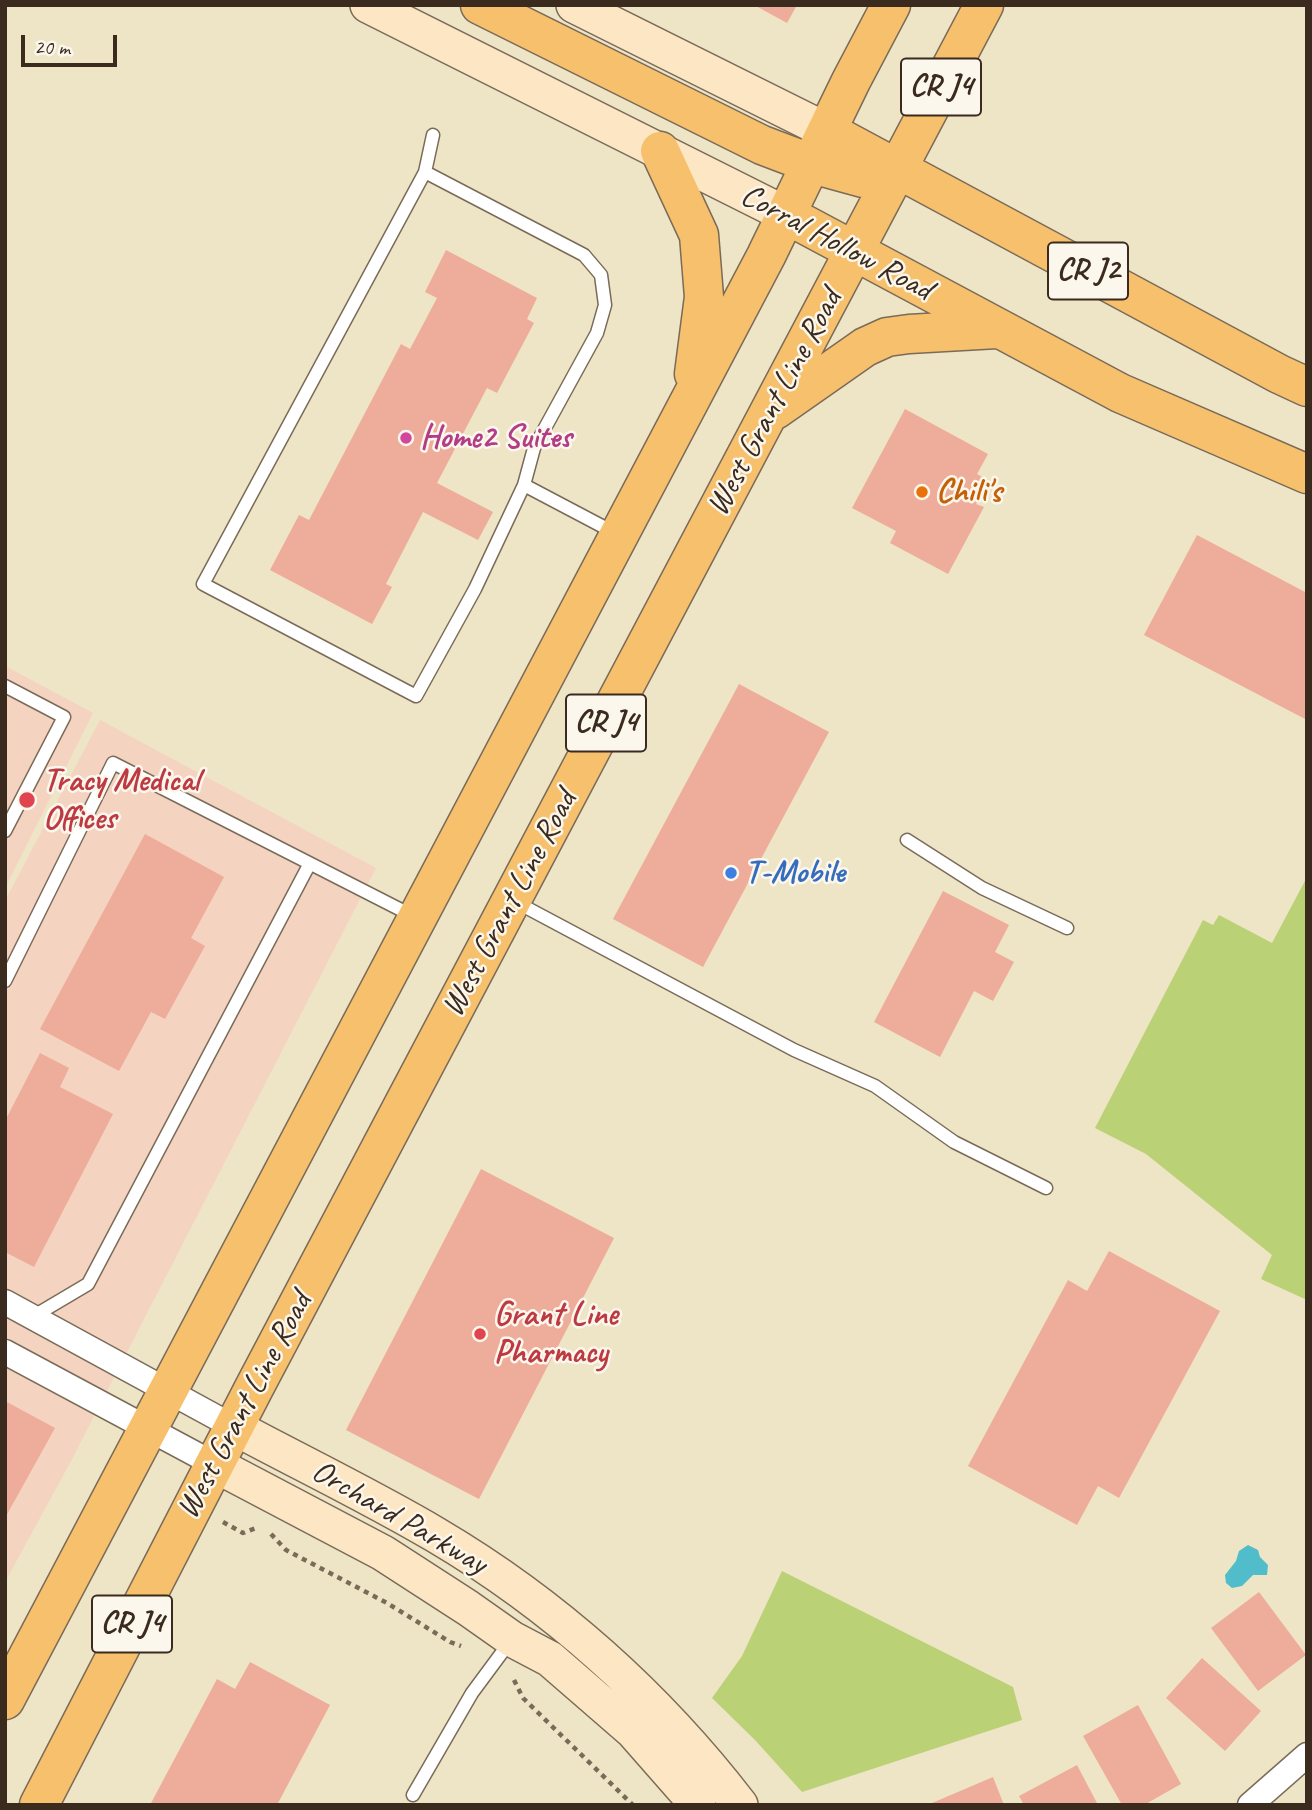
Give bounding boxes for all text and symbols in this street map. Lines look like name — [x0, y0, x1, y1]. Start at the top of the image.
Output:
scale bar — [24, 21, 121, 65]
text: 20 m — [34, 34, 70, 60]
road number: CR J4 — [901, 58, 981, 116]
street label: Corral Hollow Road — [734, 176, 938, 310]
road number: CR J2 — [1048, 243, 1128, 300]
street label: West Grant Line Road — [699, 283, 851, 523]
place label: Home2 Suites — [420, 418, 571, 458]
marker: Home2 Suites — [398, 430, 414, 446]
place label: Chili's — [936, 472, 1002, 512]
marker: Chili's — [914, 484, 930, 500]
road number: CR J4 — [566, 694, 646, 752]
place label: Tracy Medical Offices — [43, 761, 199, 839]
street label: West Grant Line Road — [434, 784, 586, 1024]
marker: Tracy Medical Offices — [17, 790, 37, 810]
place label: T-Mobile — [745, 853, 845, 893]
marker: T-Mobile — [723, 865, 739, 881]
street label: West Grant Line Road — [169, 1286, 321, 1526]
place label: Grant Line Pharmacy — [494, 1295, 618, 1373]
marker: Grant Line Pharmacy — [472, 1326, 488, 1342]
street label: Orchard Parkway — [304, 1452, 494, 1584]
road number: CR J4 — [92, 1596, 172, 1652]

